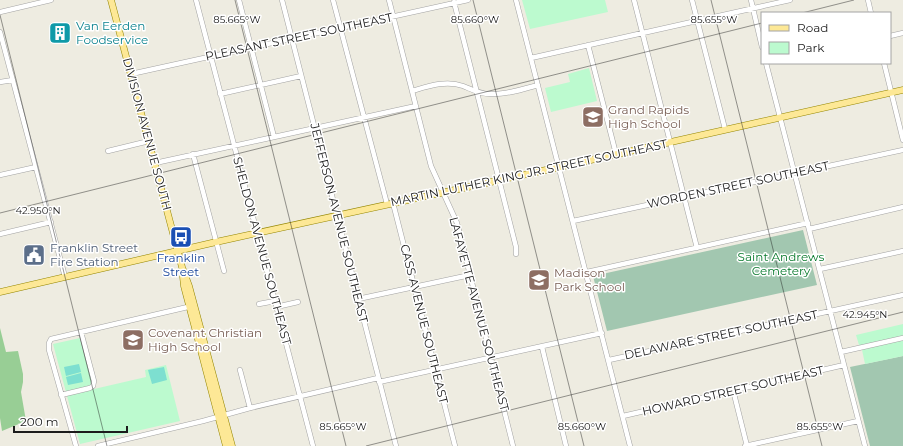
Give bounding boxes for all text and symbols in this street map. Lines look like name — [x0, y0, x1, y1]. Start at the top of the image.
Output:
street label: PLEASANT STREET SOUTHEAST — [204, 9, 394, 64]
legend — [761, 12, 891, 64]
text: 85.665°W — [213, 13, 261, 26]
text: 85.660°W — [451, 13, 499, 26]
text: 85.655°W — [691, 13, 737, 26]
place label: Van Eerden Foodservice — [76, 18, 148, 47]
building icon: Van Eerden Foodservice — [47, 20, 73, 46]
text: Road — [797, 20, 828, 35]
text: Park — [797, 40, 825, 55]
street label: DIVISION AVENUE SOUTH — [120, 56, 175, 212]
place label: Grand Rapids High School — [608, 102, 689, 131]
school or university icon: Grand Rapids High School — [580, 104, 606, 130]
street label: JEFFERSON AVENUE SOUTHEAST — [307, 120, 372, 324]
street label: MARTIN LUTHER KING JR. STREET SOUTHEAST — [389, 136, 669, 209]
street label: SHELDON AVENUE SOUTHEAST — [230, 155, 295, 347]
street label: WORDEN STREET SOUTHEAST — [645, 158, 830, 211]
text: 42.950°N — [15, 204, 61, 217]
street label: LAFAYETTE AVENUE SOUTHEAST — [446, 215, 513, 413]
bus stop icon: Franklin Street — [168, 224, 194, 250]
place label: Franklin Street Fire Station — [50, 240, 138, 269]
public building icon: Franklin Street Fire Station — [21, 242, 47, 268]
street label: CASS AVENUE SOUTHEAST — [397, 243, 452, 405]
park label: Saint Andrews Cemetery — [738, 249, 825, 278]
place label: Franklin Street — [157, 250, 205, 279]
place label: Madison Park School — [554, 265, 625, 294]
school or university icon: Madison Park School — [526, 267, 552, 293]
street label: DELAWARE STREET SOUTHEAST — [623, 307, 819, 362]
text: 42.945°N — [843, 308, 888, 321]
place label: Covenant Christian High School — [148, 325, 262, 354]
school or university icon: Covenant Christian High School — [120, 327, 146, 353]
street label: HOWARD STREET SOUTHEAST — [641, 362, 825, 419]
scale bar — [14, 408, 127, 434]
text: 200 m — [20, 414, 59, 429]
text: 85.665°W — [319, 420, 367, 433]
text: 85.660°W — [558, 420, 606, 433]
text: 85.655°W — [797, 420, 843, 433]

